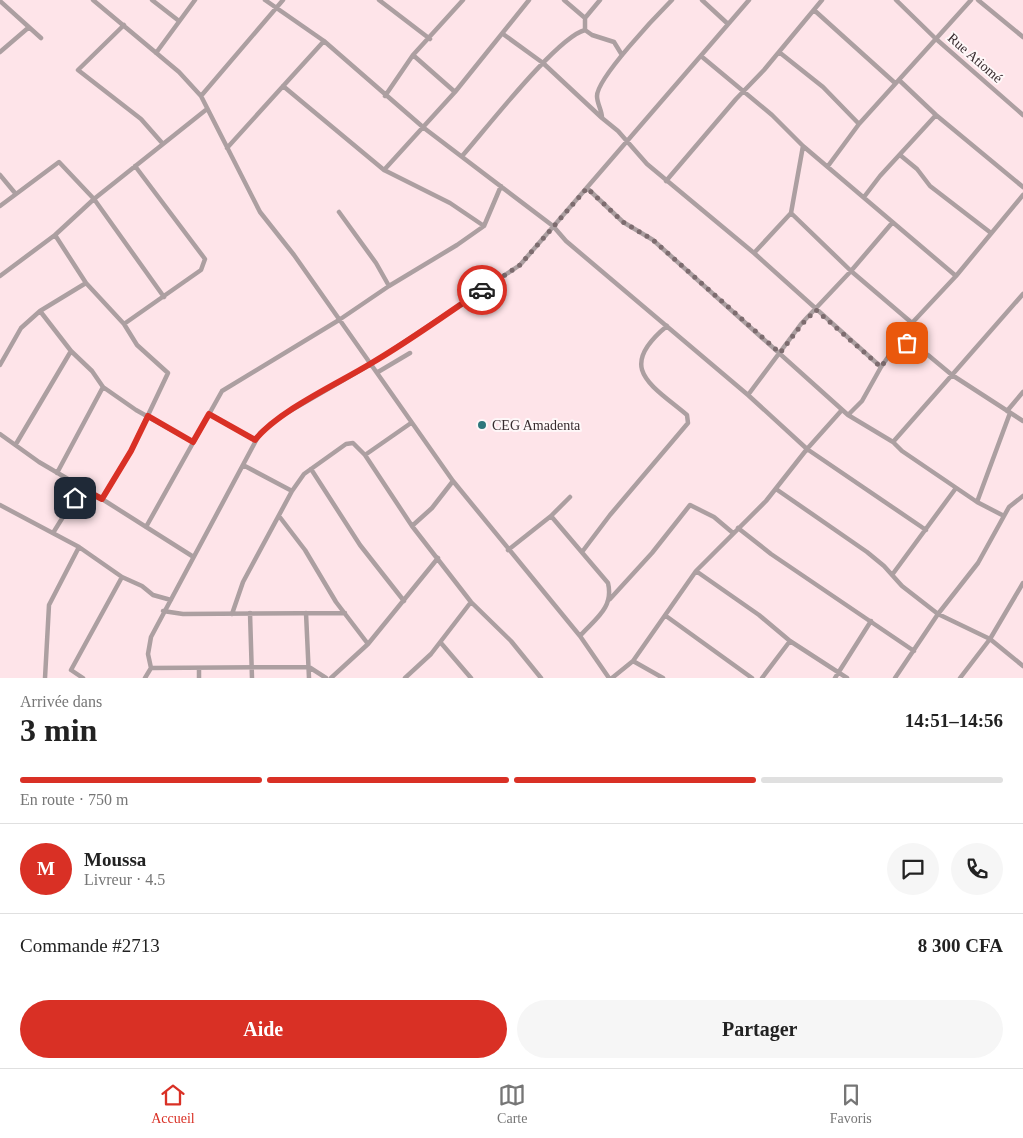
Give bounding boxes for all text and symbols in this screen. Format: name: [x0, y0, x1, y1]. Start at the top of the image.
street label: Rue Atiomé: [945, 30, 1005, 86]
courier: [457, 265, 507, 315]
icon: car: [468, 276, 496, 304]
pin: [886, 322, 928, 364]
icon: bag: [893, 329, 921, 357]
place label: CEG Amadenta: [492, 418, 581, 433]
marker: CEG Amadenta: [476, 419, 488, 431]
pin: [54, 477, 96, 519]
icon: home: [61, 484, 89, 512]
text: Arrivée dans: [20, 693, 102, 710]
text: 14:51–14:56: [905, 710, 1003, 731]
text: 3 min: [20, 712, 97, 748]
text: En route · 750 m: [20, 791, 128, 808]
button: chat: [887, 843, 939, 895]
button: phone: [951, 843, 1003, 895]
text: Moussa: [84, 849, 146, 870]
text: M: [37, 858, 55, 879]
text: Livreur · 4.5: [84, 871, 165, 888]
text: Commande #2713: [20, 935, 160, 956]
text: 8 300 CFA: [918, 935, 1003, 956]
button: Aide: [20, 1000, 507, 1058]
button: Partager: [517, 1000, 1003, 1058]
tab: Accueil: [151, 1081, 195, 1127]
tab: Carte: [497, 1081, 527, 1127]
tab: Favoris: [830, 1081, 872, 1127]

